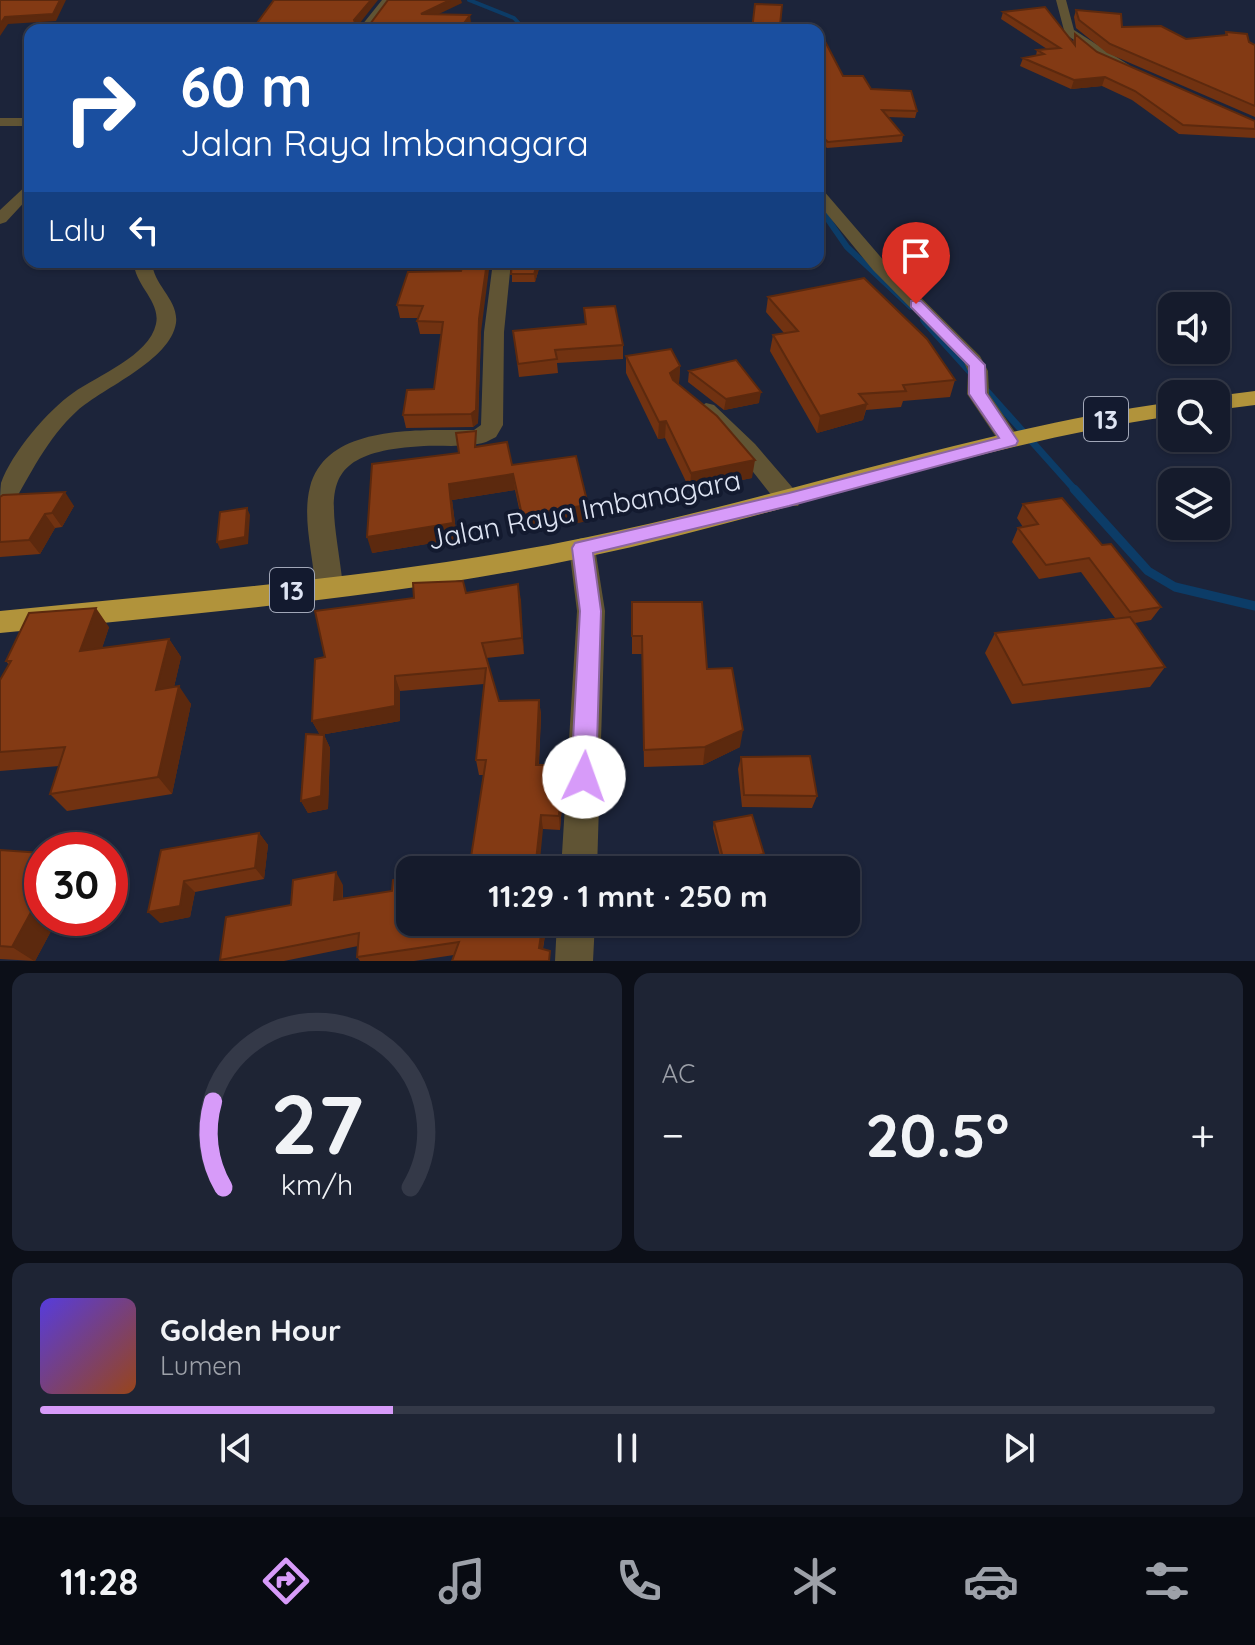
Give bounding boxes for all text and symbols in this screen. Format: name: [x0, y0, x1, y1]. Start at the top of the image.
text: 60 m: [180, 51, 313, 121]
icon: right: [48, 56, 152, 160]
text: Jalan Raya Imbanagara: [180, 120, 589, 165]
icon: left: [122, 208, 166, 252]
text: Lalu: [48, 211, 106, 249]
pin: [882, 222, 950, 304]
icon: arrive: [894, 234, 938, 278]
map controls: [1158, 292, 1230, 540]
button: sound: [1158, 292, 1230, 364]
button: search: [1158, 380, 1230, 452]
road number: 13: [1084, 397, 1128, 441]
street label: Jalan Raya Imbanagara: [425, 461, 743, 557]
button: layers: [1158, 468, 1230, 540]
road number: 13: [270, 568, 314, 612]
position arrow: [542, 735, 626, 819]
speed limit sign: 30: [24, 832, 128, 936]
text: 11:29 · 1 mnt · 250 m: [488, 877, 768, 915]
text: AC: [662, 1057, 695, 1090]
text: 27: [270, 1071, 363, 1175]
text: 20.5°: [865, 1097, 1009, 1172]
text: −: [662, 1107, 684, 1162]
text: +: [1190, 1107, 1215, 1162]
text: km/h: [280, 1166, 353, 1202]
text: Golden Hour: [160, 1311, 341, 1349]
text: Lumen: [160, 1349, 242, 1382]
icon: previous: [214, 1426, 258, 1470]
icon: pause: [605, 1426, 649, 1470]
icon: next: [997, 1426, 1041, 1470]
icon: directions: [258, 1553, 314, 1609]
icon: music: [434, 1553, 490, 1609]
icon: phone: [611, 1553, 667, 1609]
icon: climate: [787, 1553, 843, 1609]
icon: car: [963, 1553, 1019, 1609]
icon: filters: [1139, 1553, 1195, 1609]
text: 11:28: [60, 1559, 138, 1604]

